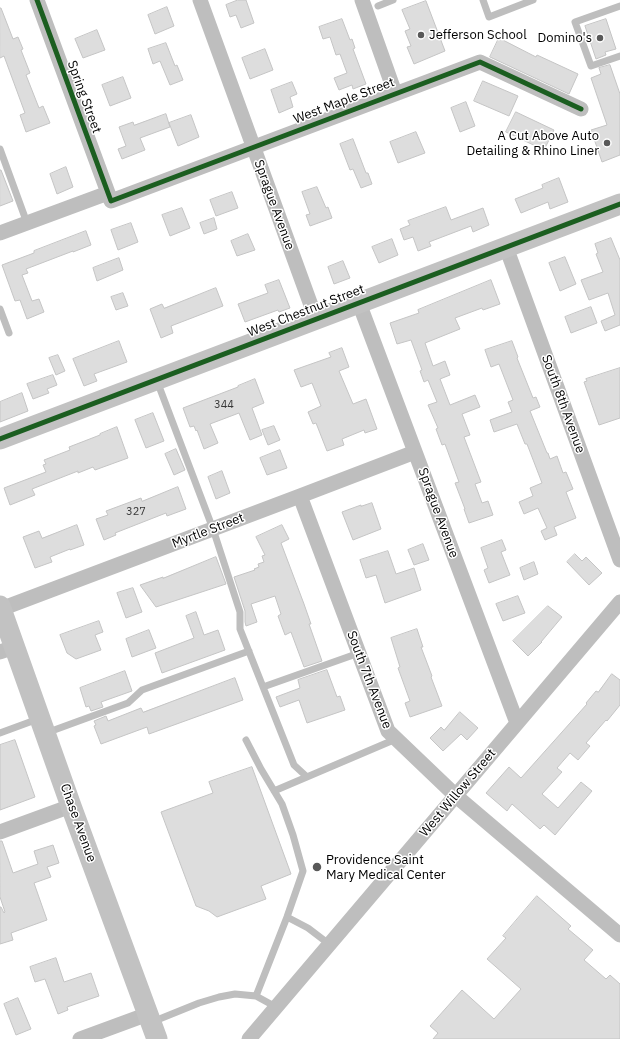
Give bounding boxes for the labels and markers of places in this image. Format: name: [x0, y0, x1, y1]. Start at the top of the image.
place label: Jefferson School: [429, 27, 527, 43]
marker: Jefferson School: [416, 30, 426, 40]
place label: Domino's: [538, 30, 592, 46]
marker: Domino's: [595, 33, 605, 43]
place label: A Cut Above Auto Detailing & Rhino Liner: [466, 128, 599, 159]
marker: A Cut Above Auto Detailing & Rhino Liner: [602, 138, 612, 148]
place label: Providence Saint Mary Medical Center: [326, 852, 446, 883]
marker: Providence Saint Mary Medical Center: [311, 861, 323, 873]

